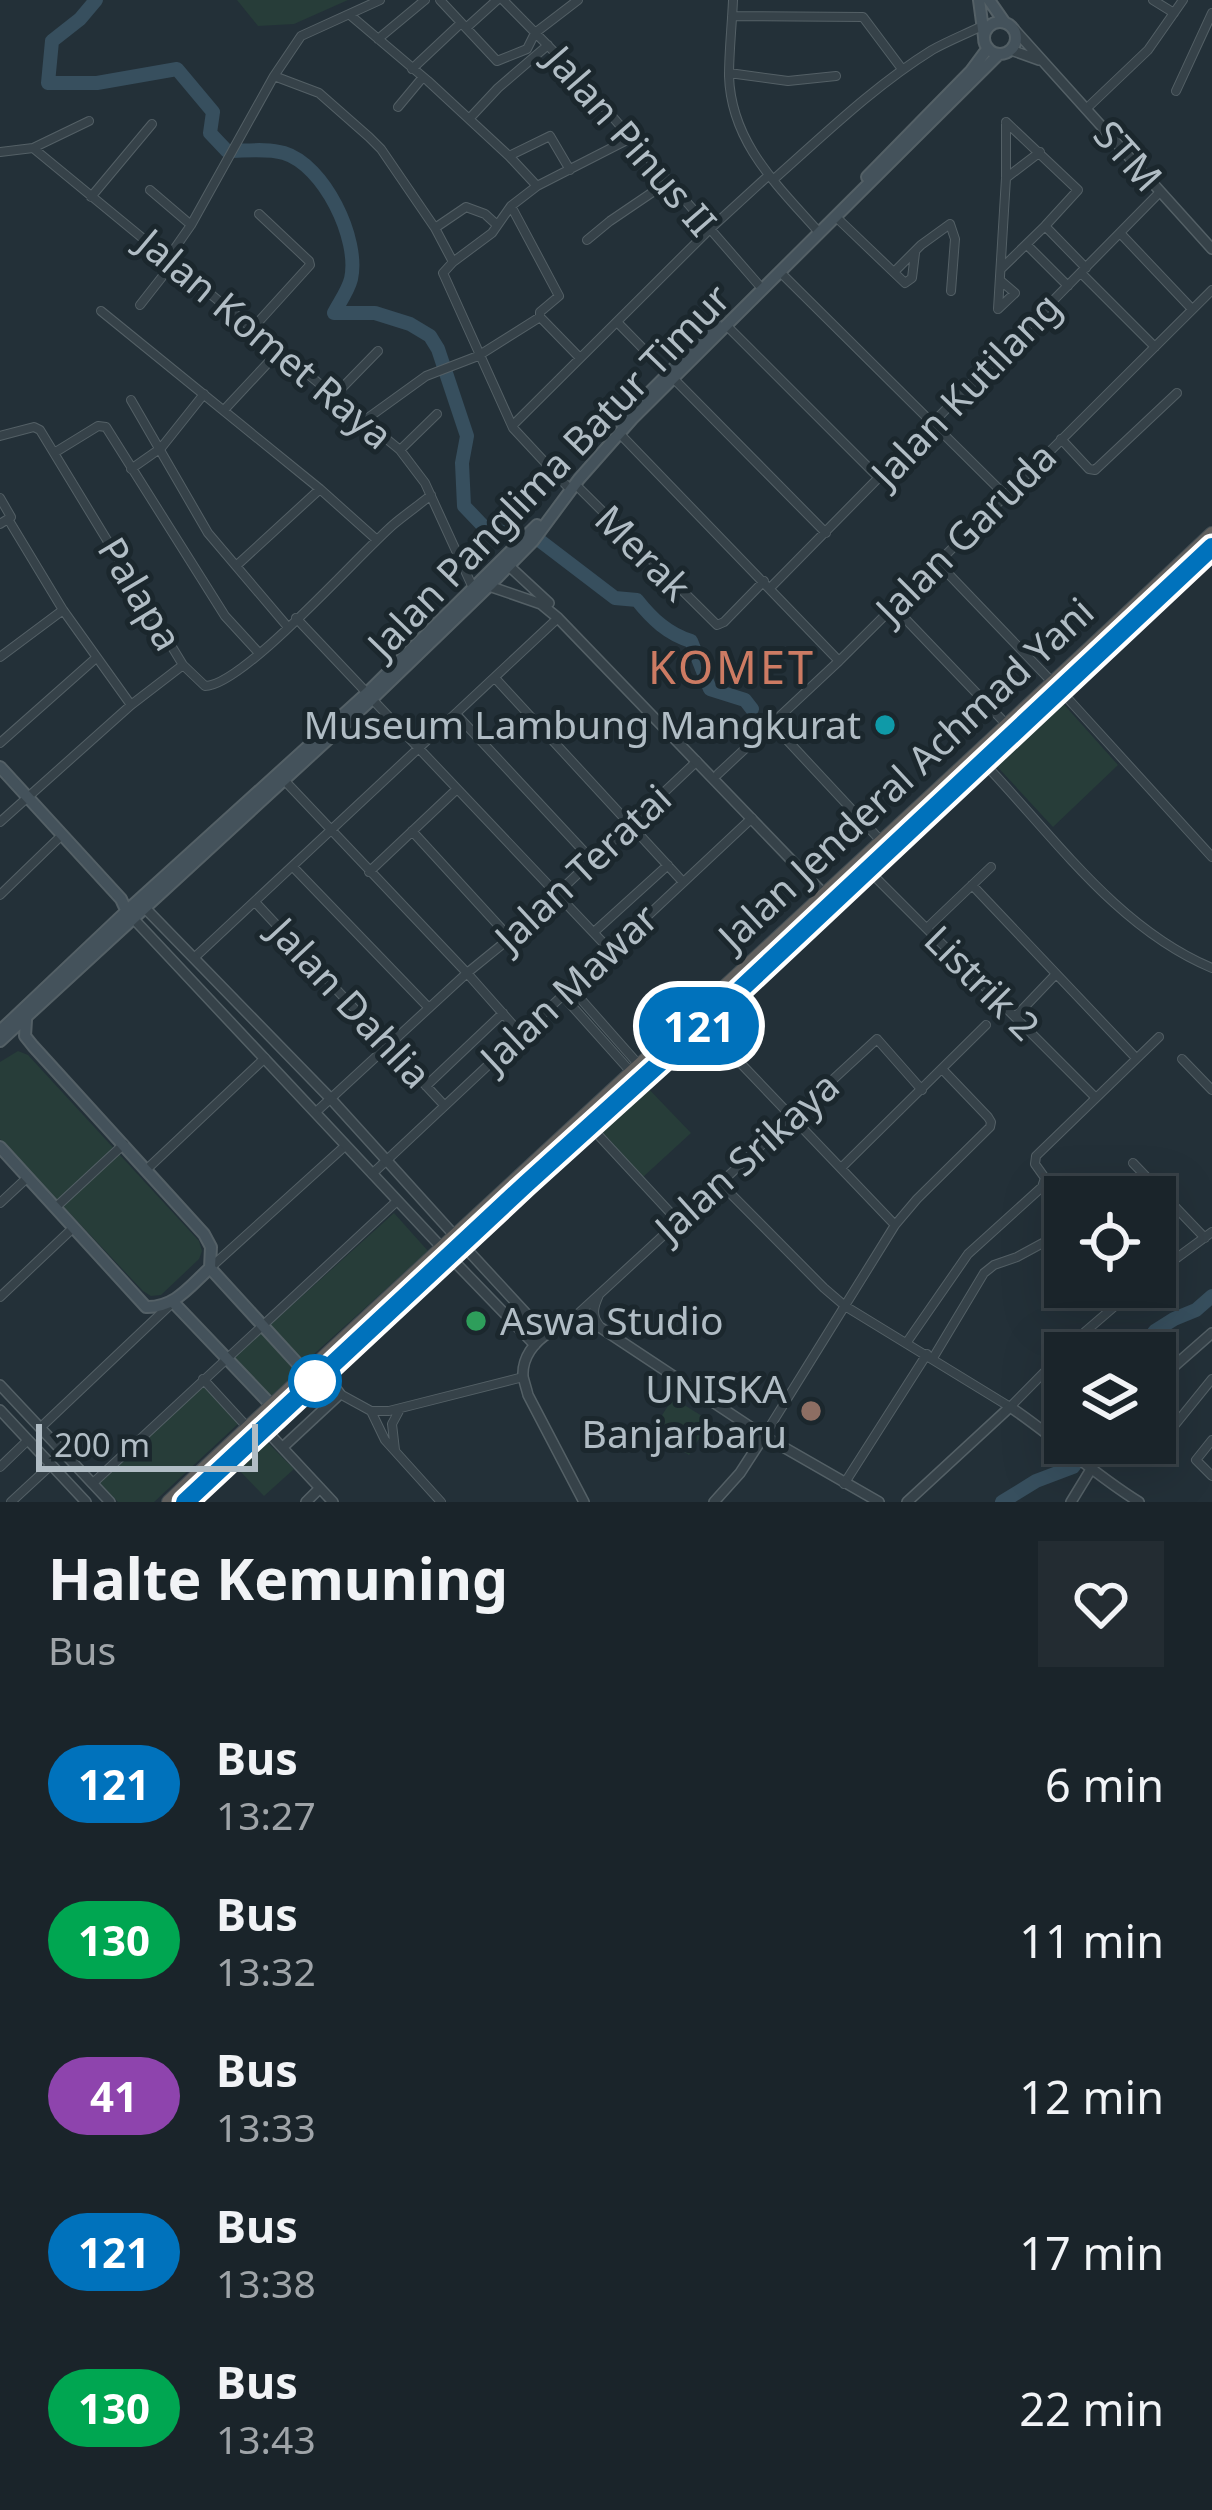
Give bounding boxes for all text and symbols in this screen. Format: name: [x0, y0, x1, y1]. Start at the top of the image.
street label: Jalan Pinus II: [532, 31, 729, 246]
street label: STM: [1083, 108, 1175, 202]
street label: Jalan Komet Raya: [124, 213, 404, 460]
street label: Jalan Panglima Batur Timur: [352, 271, 741, 671]
street label: Jalan Kutilang: [856, 280, 1071, 501]
street label: Jalan Garuda: [860, 430, 1067, 637]
street label: Merak: [585, 492, 704, 612]
street label: Palapa: [87, 527, 196, 660]
street label: Jalan Jenderal Achmad Yani: [703, 585, 1104, 964]
district label: KOMET: [648, 636, 816, 697]
place label: Museum Lambung Mangkurat: [303, 697, 861, 750]
marker: Museum Lambung Mangkurat: [872, 712, 898, 738]
street label: Jalan Teratai: [479, 772, 682, 965]
street label: Jalan Mawar: [465, 891, 668, 1086]
street label: Jalan Dahlia: [256, 902, 444, 1099]
street label: Listrik 2: [914, 913, 1052, 1051]
line badge: 121: [630, 987, 768, 1065]
text: 121: [663, 997, 735, 1054]
street label: Jalan Srikaya: [640, 1059, 849, 1255]
map controls: [1044, 1176, 1176, 1464]
button: locate: [1044, 1176, 1176, 1308]
place label: Aswa Studio: [500, 1293, 724, 1346]
marker: Aswa Studio: [463, 1308, 489, 1334]
button: layers: [1044, 1332, 1176, 1464]
unlabelled marker: [290, 1356, 340, 1406]
place label: UNISKA Banjarbaru: [582, 1361, 787, 1459]
marker: UNISKA Banjarbaru: [798, 1398, 824, 1424]
scale bar: [36, 1418, 258, 1471]
text: 200 m: [54, 1422, 150, 1467]
text: Halte Kemuning: [48, 1539, 508, 1617]
button: heart: [1038, 1541, 1164, 1667]
text: Bus: [48, 1623, 116, 1676]
text: Bus: [216, 1727, 298, 1788]
text: 6 min: [1045, 1754, 1164, 1815]
text: 121: [78, 1755, 150, 1812]
text: 13:27: [216, 1788, 316, 1841]
text: Bus: [216, 1883, 298, 1944]
text: 11 min: [1019, 1910, 1164, 1971]
text: 130: [78, 1911, 150, 1968]
text: 13:32: [216, 1944, 316, 1997]
text: Bus: [216, 2039, 298, 2100]
text: 12 min: [1019, 2066, 1164, 2127]
text: 41: [90, 2067, 138, 2124]
text: 13:33: [216, 2100, 316, 2153]
text: Bus: [216, 2195, 298, 2256]
text: 17 min: [1019, 2222, 1164, 2283]
text: 121: [78, 2223, 150, 2280]
text: 13:38: [216, 2256, 316, 2309]
text: Bus: [216, 2351, 298, 2412]
text: 22 min: [1019, 2378, 1164, 2439]
text: 130: [78, 2379, 150, 2436]
text: 13:43: [216, 2412, 316, 2465]

